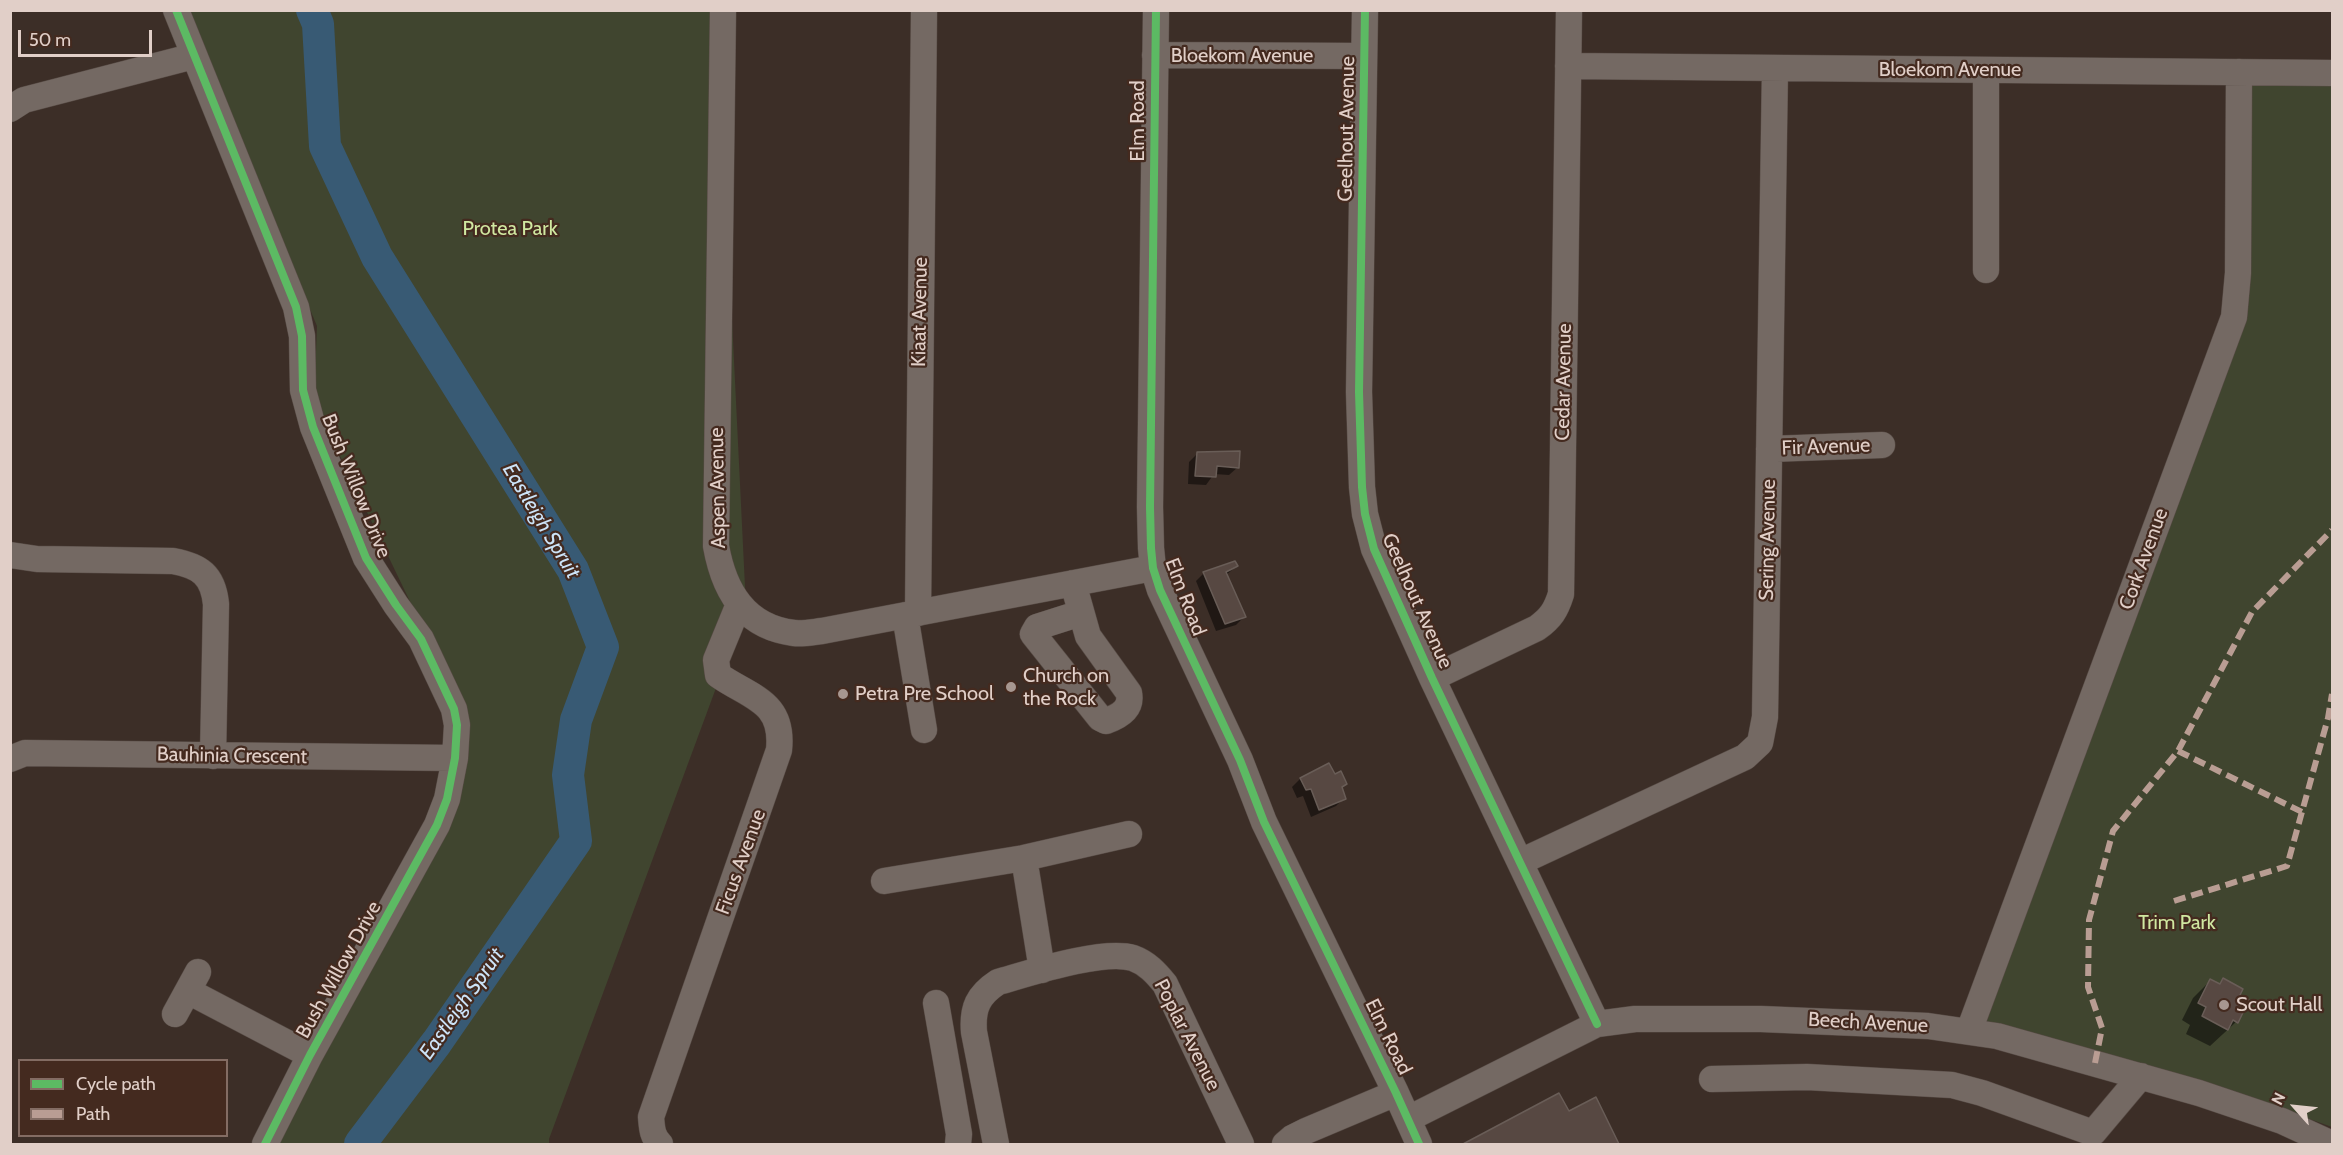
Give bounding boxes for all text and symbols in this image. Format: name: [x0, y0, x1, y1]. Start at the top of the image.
scale bar: [21, 18, 154, 56]
text: 50 m: [29, 29, 71, 51]
street label: Bloekom Avenue: [1171, 44, 1313, 68]
street label: Geelhout Avenue: [1334, 56, 1360, 202]
street label: Bloekom Avenue: [1879, 58, 2021, 82]
street label: Elm Road: [1126, 80, 1150, 162]
park label: Protea Park: [462, 217, 558, 241]
street label: Kiaat Avenue: [907, 257, 933, 367]
street label: Cedar Avenue: [1551, 323, 1577, 441]
street label: Bush Willow Drive: [316, 411, 396, 561]
street label: Aspen Avenue: [705, 427, 731, 549]
street label: Fir Avenue: [1781, 433, 1871, 461]
water label: Eastleigh Spruit: [497, 459, 585, 583]
street label: Sering Avenue: [1755, 479, 1781, 601]
street label: Cork Avenue: [2115, 505, 2173, 613]
street label: Geelhout Avenue: [1376, 530, 1458, 672]
street label: Elm Road: [1159, 555, 1211, 639]
place label: Church on the Rock: [1023, 664, 1109, 711]
marker: Church on the Rock: [1004, 680, 1018, 694]
place label: Petra Pre School: [855, 682, 994, 706]
marker: Petra Pre School: [836, 687, 850, 701]
street label: Bauhinia Crescent: [157, 743, 307, 769]
street label: Ficus Avenue: [711, 806, 771, 918]
street label: Bush Willow Drive: [291, 897, 387, 1043]
park label: Trim Park: [2138, 911, 2216, 935]
water label: Eastleigh Spruit: [414, 944, 510, 1064]
street label: Poplar Avenue: [1149, 975, 1225, 1095]
place label: Scout Hall: [2236, 993, 2322, 1017]
street label: Elm Road: [1359, 995, 1417, 1079]
marker: Scout Hall: [2217, 998, 2231, 1012]
street label: Beech Avenue: [1807, 1008, 1929, 1038]
legend: [18, 1059, 228, 1137]
text: Cycle path: [76, 1073, 156, 1095]
north arrow: [2265, 1077, 2325, 1137]
text: N: [2267, 1089, 2290, 1108]
text: Path: [76, 1103, 110, 1125]

